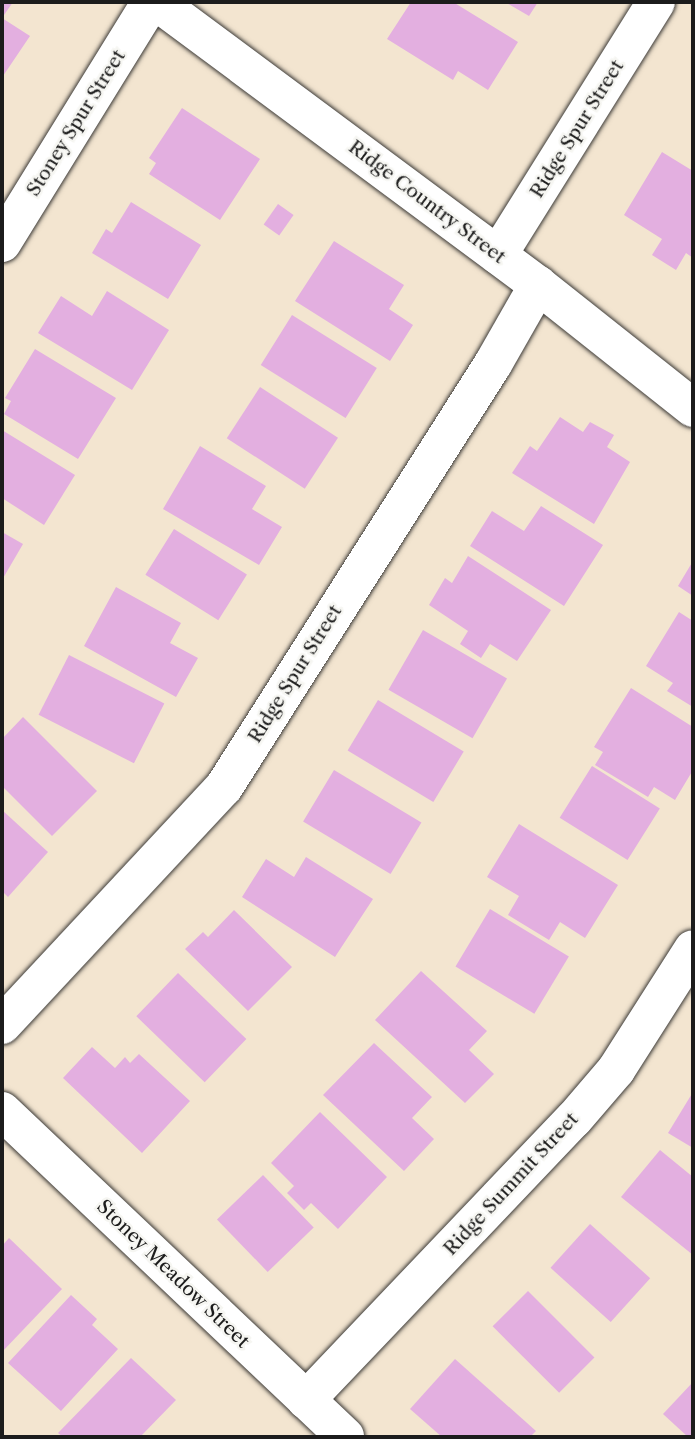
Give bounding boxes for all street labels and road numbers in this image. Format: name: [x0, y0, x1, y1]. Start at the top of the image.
street label: Stoney Spur Street: [22, 45, 130, 201]
street label: Ridge Spur Street: [525, 56, 629, 202]
street label: Ridge Country Street: [344, 135, 510, 269]
street label: Ridge Spur Street: [243, 601, 347, 747]
street label: Ridge Summit Street: [439, 1108, 583, 1260]
street label: Stoney Meadow Street: [92, 1195, 254, 1353]

